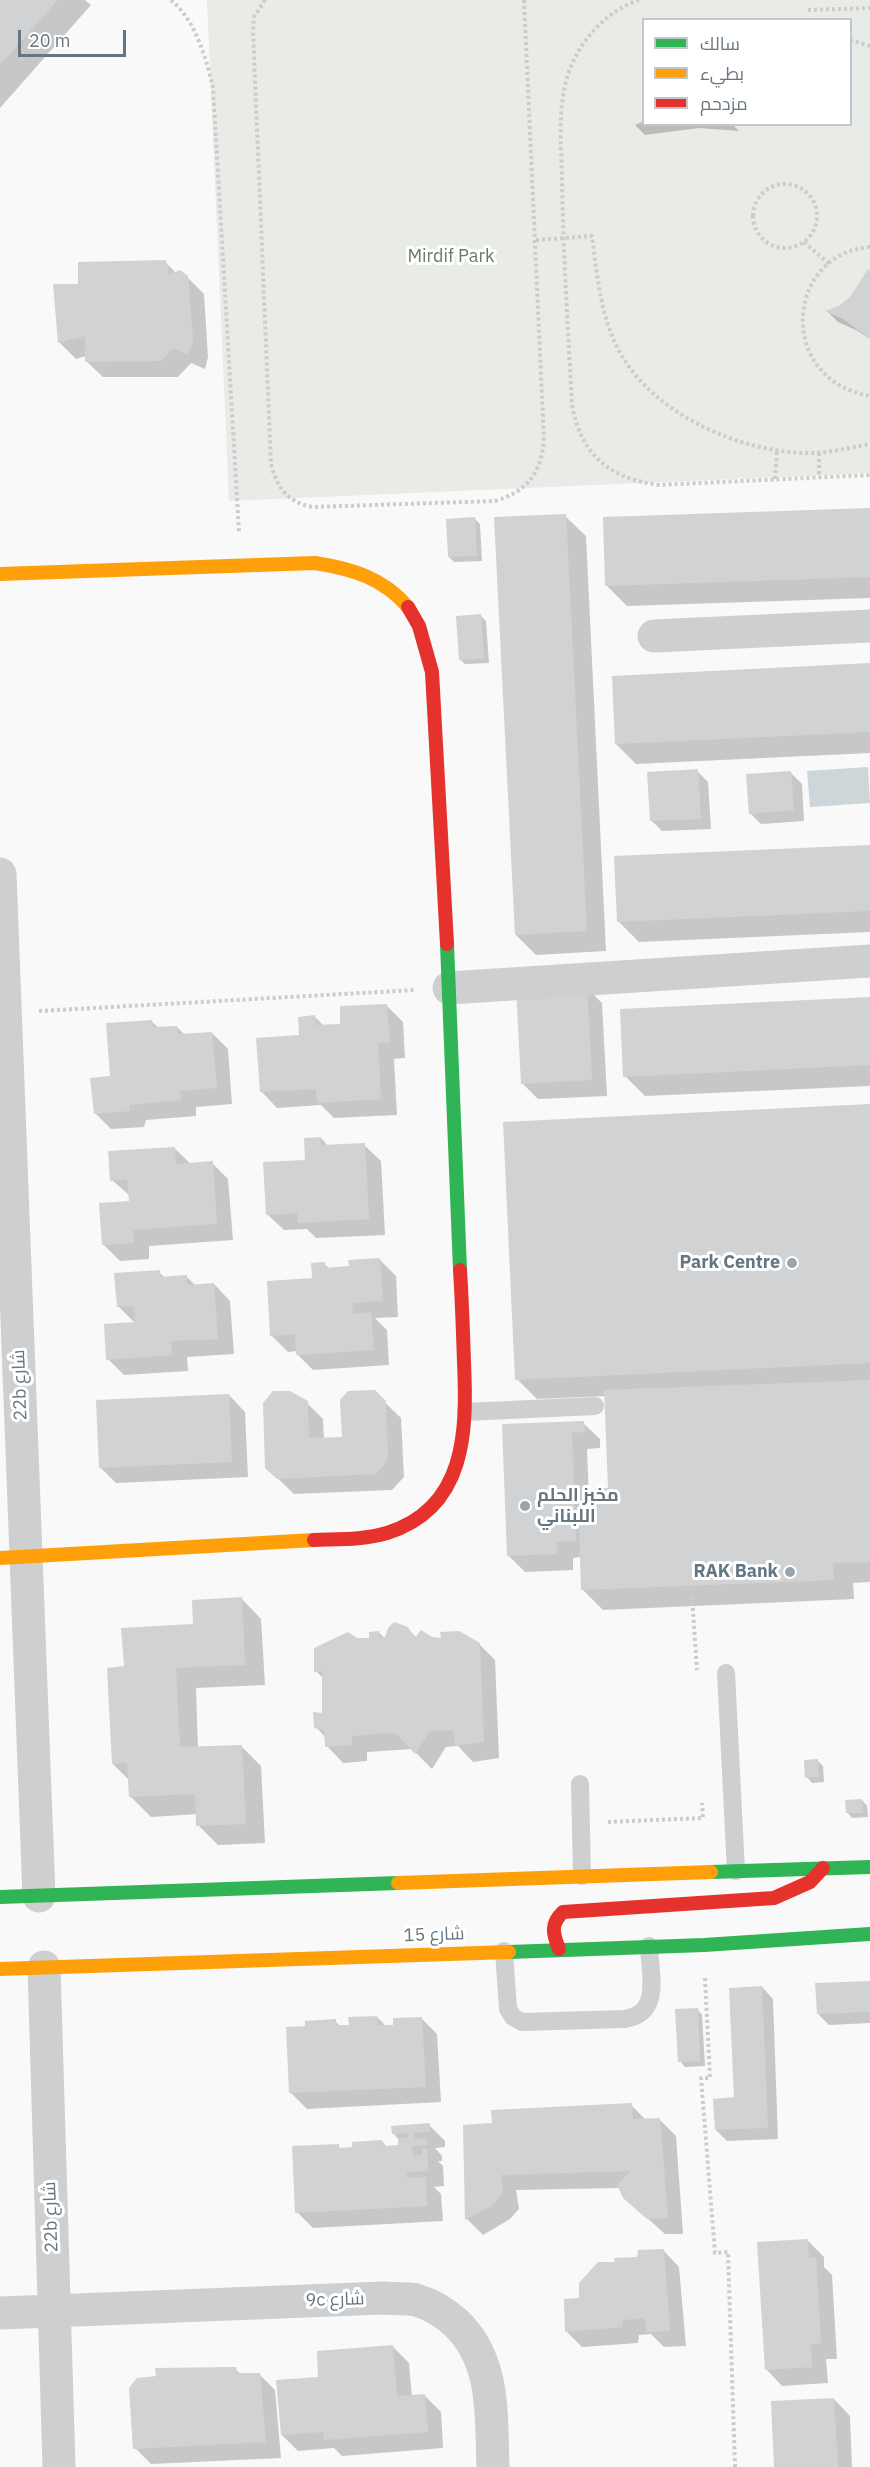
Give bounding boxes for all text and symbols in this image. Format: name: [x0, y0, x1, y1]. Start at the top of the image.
scale bar: [21, 18, 129, 56]
legend: [642, 18, 852, 126]
text: 20 m: [29, 29, 71, 52]
text: سالك: [700, 32, 740, 55]
text: بطيء: [700, 62, 744, 85]
text: مزدحم: [700, 92, 748, 115]
park label: Mirdif Park: [407, 246, 495, 268]
place label: Park Centre: [680, 1252, 780, 1274]
marker: Park Centre: [785, 1256, 799, 1270]
street label: 22b شارع: [8, 1349, 32, 1421]
place label: مخبز الحلم اللبناني: [537, 1485, 619, 1528]
marker: مخبز الحلم اللبناني: [518, 1499, 532, 1513]
place label: RAK Bank: [693, 1561, 778, 1583]
marker: RAK Bank: [783, 1565, 797, 1579]
street label: شارع 15: [403, 1923, 465, 1947]
street label: 22b شارع: [39, 2181, 63, 2253]
street label: 9c شارع: [305, 2288, 365, 2312]

